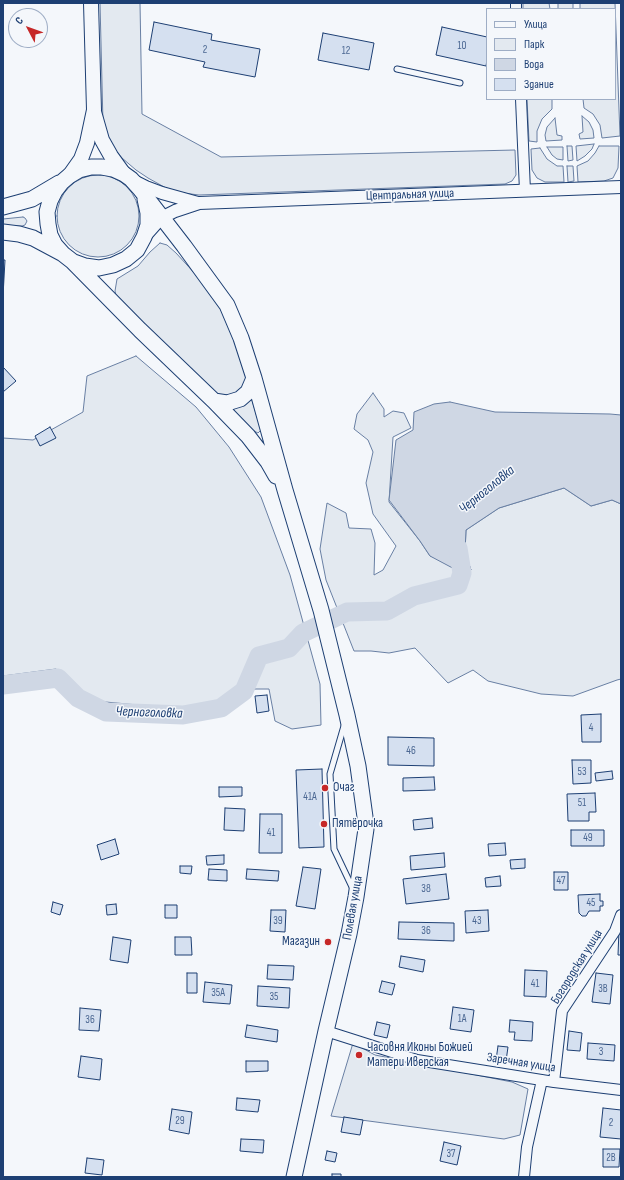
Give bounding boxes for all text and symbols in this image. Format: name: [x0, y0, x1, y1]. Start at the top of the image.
north arrow: [8, 8, 48, 48]
legend: [486, 8, 616, 100]
text: С: [13, 14, 26, 27]
text: Улица: [524, 17, 547, 32]
text: Парк: [524, 37, 544, 52]
house number: 10: [458, 39, 466, 53]
house number: 2: [203, 43, 207, 57]
house number: 12: [342, 44, 350, 58]
text: Вода: [524, 57, 544, 72]
text: Здание: [524, 77, 554, 92]
street label: Центральная улица: [366, 186, 454, 204]
water label: Черноголовка: [456, 462, 518, 518]
water label: Черноголовка: [115, 703, 183, 723]
house number: 4: [589, 721, 593, 735]
house number: 46: [406, 744, 416, 758]
house number: 53: [577, 765, 587, 779]
place label: Очаг: [333, 780, 354, 796]
marker: Очаг: [320, 783, 330, 793]
house number: 41А: [303, 790, 317, 804]
house number: 51: [578, 796, 586, 810]
place label: Пятёрочка: [332, 816, 383, 832]
marker: Пятёрочка: [319, 819, 329, 829]
house number: 41: [267, 826, 275, 840]
house number: 49: [583, 831, 593, 845]
house number: 47: [557, 874, 565, 888]
street label: Полевая улица: [340, 875, 366, 941]
house number: 38: [421, 882, 431, 896]
house number: 45: [586, 896, 596, 910]
house number: 39: [273, 914, 283, 928]
house number: 43: [472, 914, 482, 928]
house number: 36: [421, 924, 431, 938]
street label: Богородская улица: [548, 927, 606, 1007]
place label: Магазин: [282, 934, 320, 950]
marker: Магазин: [323, 937, 333, 947]
house number: 41: [531, 977, 539, 991]
house number: 3В: [598, 982, 608, 996]
house number: 35А: [211, 986, 225, 1000]
house number: 35: [269, 990, 279, 1004]
house number: 1А: [458, 1012, 466, 1026]
house number: 36: [85, 1013, 95, 1027]
place label: Часовня Иконы Божией Матери Иверская: [367, 1040, 473, 1071]
house number: 3: [599, 1045, 603, 1059]
marker: Часовня Иконы Божией Матери Иверская: [354, 1050, 364, 1060]
street label: Заречная улица: [485, 1050, 557, 1076]
house number: 29: [175, 1114, 185, 1128]
house number: 2: [609, 1116, 613, 1130]
house number: 37: [446, 1147, 456, 1161]
house number: 2В: [606, 1151, 616, 1165]

